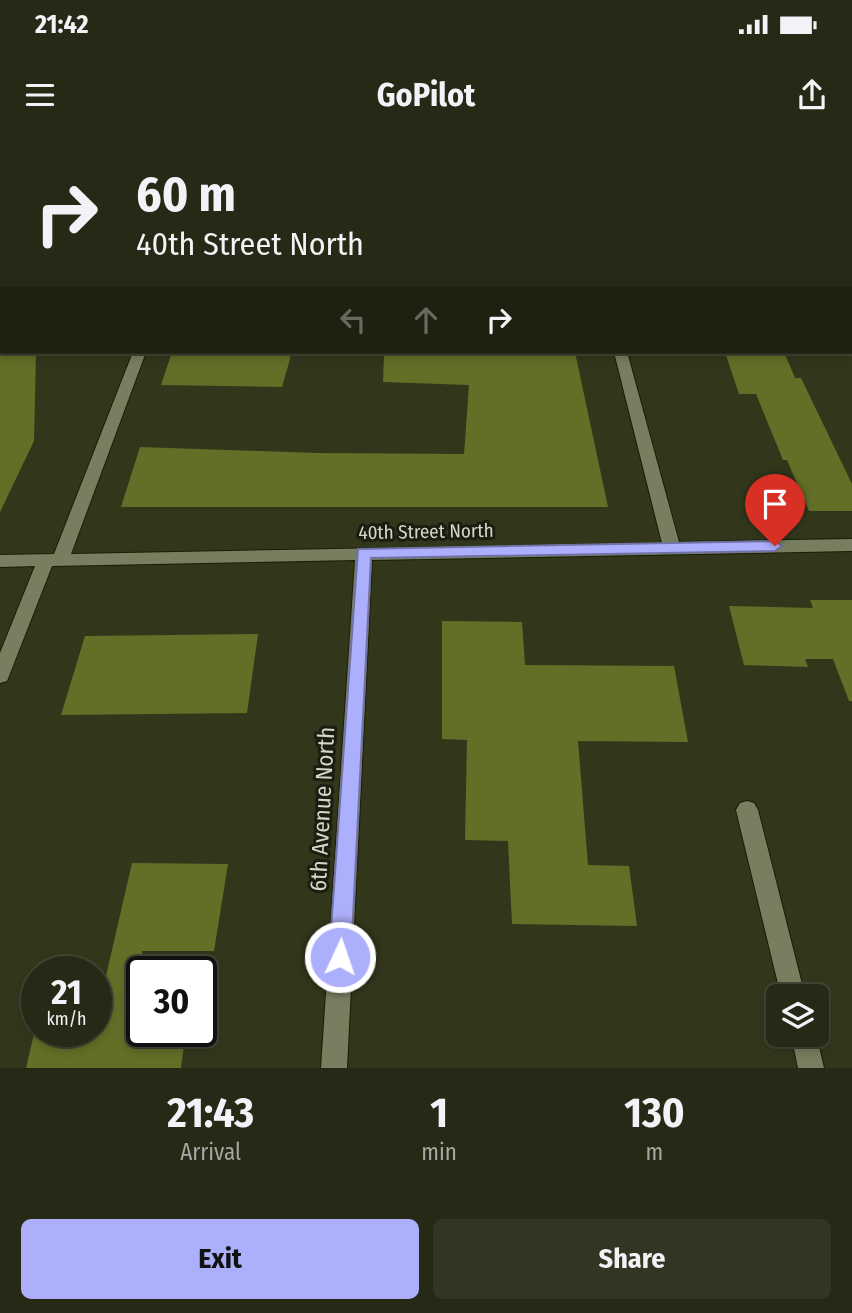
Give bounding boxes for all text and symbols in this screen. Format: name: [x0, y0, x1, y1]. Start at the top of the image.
text: 21:42: [35, 9, 89, 40]
icon: menu: [21, 76, 59, 114]
text: GoPilot: [377, 76, 475, 114]
icon: share: [793, 76, 831, 114]
text: 60 m: [136, 165, 236, 224]
icon: right: [21, 168, 112, 259]
text: 40th Street North: [136, 225, 364, 263]
icon: left: [334, 301, 372, 339]
icon: ahead: [407, 301, 445, 339]
icon: right: [480, 301, 518, 339]
pin: [745, 474, 805, 546]
icon: arrive: [756, 485, 794, 523]
street label: 40th Street North: [358, 519, 494, 544]
street label: 6th Avenue North: [304, 726, 340, 892]
position arrow: [303, 920, 377, 994]
speed limit sign: 30: [126, 956, 217, 1047]
text: 21: [51, 971, 82, 1013]
map controls: [766, 984, 829, 1047]
button: layers: [766, 984, 829, 1047]
text: km/h: [46, 1008, 87, 1030]
text: 21:43: [167, 1088, 254, 1138]
text: 1: [430, 1088, 448, 1138]
text: 130: [624, 1088, 685, 1138]
text: Arrival: [180, 1138, 241, 1166]
text: min: [421, 1138, 457, 1166]
text: m: [646, 1138, 663, 1166]
button: Exit: [21, 1219, 419, 1299]
button: Share: [433, 1219, 831, 1299]

